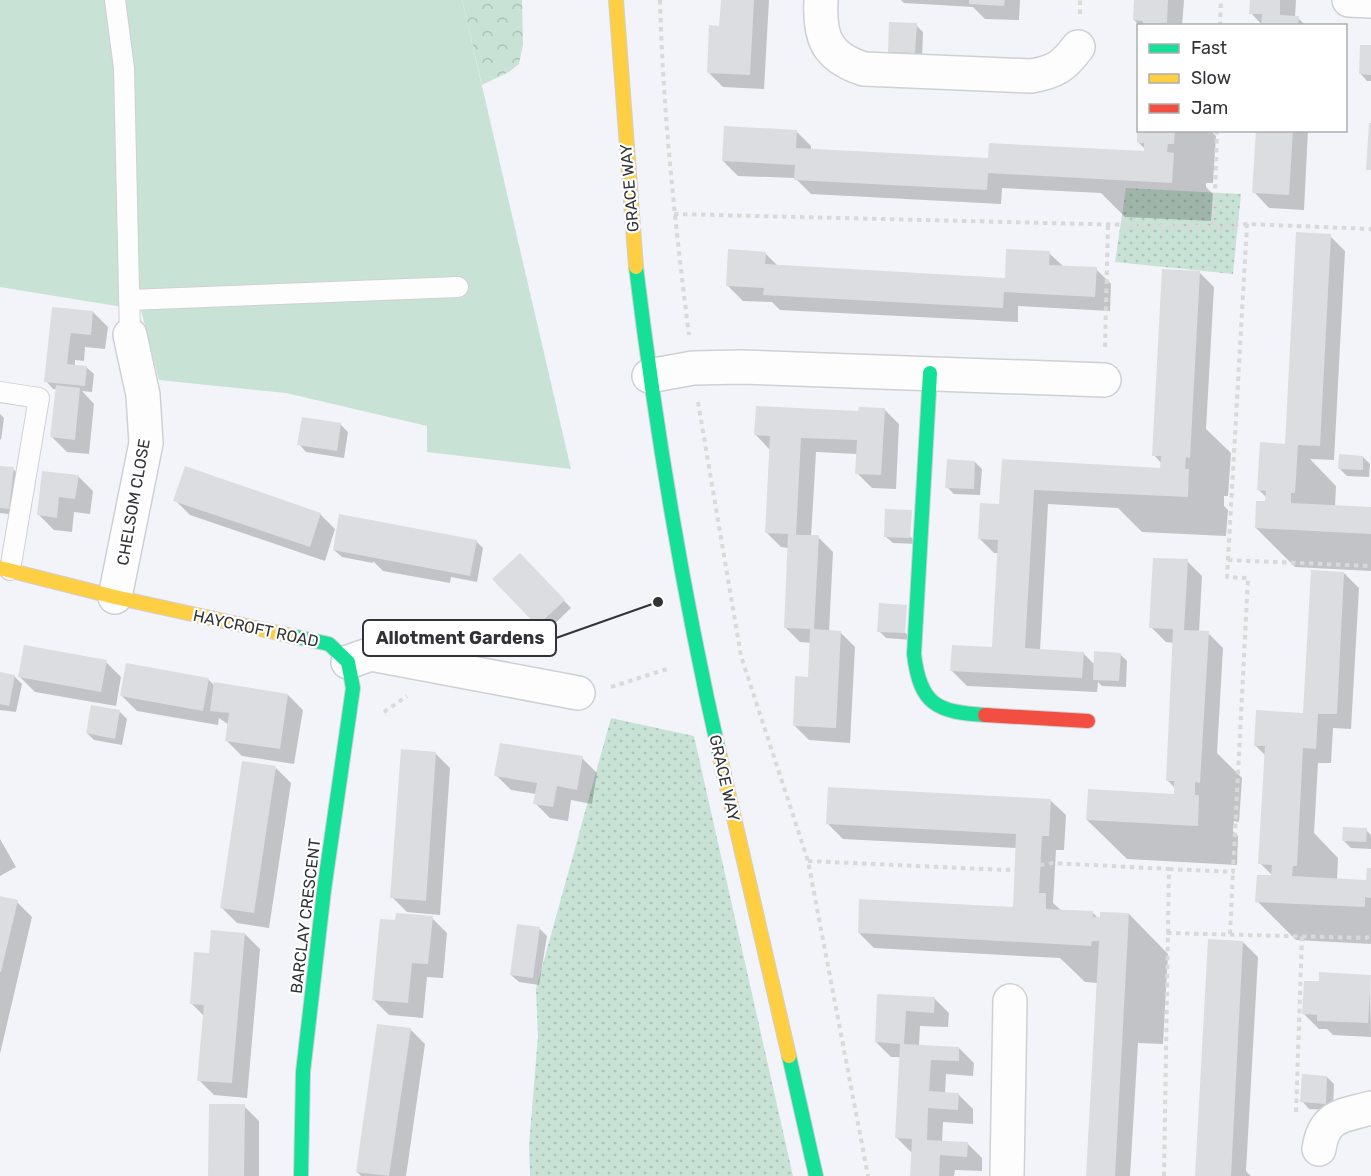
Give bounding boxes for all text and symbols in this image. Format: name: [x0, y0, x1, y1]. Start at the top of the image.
legend: [1137, 24, 1347, 132]
text: Fast: [1191, 37, 1227, 59]
text: Slow: [1191, 67, 1231, 89]
text: Jam: [1191, 97, 1228, 119]
street label: GRACE WAY: [616, 143, 643, 233]
street label: CHELSOM CLOSE: [113, 437, 154, 567]
street label: HAYCROFT ROAD: [191, 606, 320, 651]
callout: Allotment Gardens: [363, 620, 556, 656]
text: Allotment Gardens: [376, 627, 544, 649]
street label: GRACE WAY: [705, 733, 744, 823]
street label: BARCLAY CRESCENT: [287, 837, 324, 995]

